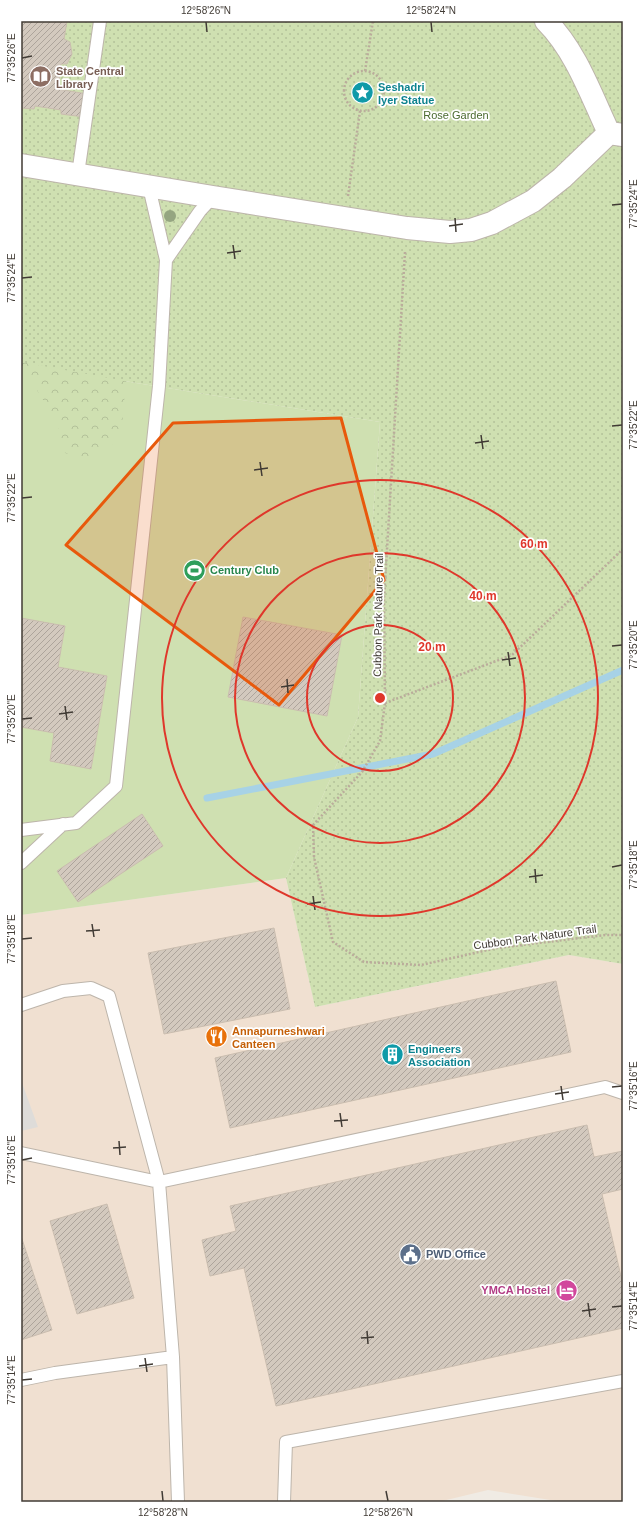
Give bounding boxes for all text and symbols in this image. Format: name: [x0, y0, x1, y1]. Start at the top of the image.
text: 12°58'26"N: [181, 5, 231, 16]
text: 12°58'24"N: [406, 5, 456, 16]
text: 77°35'26"E: [6, 33, 17, 83]
library icon: State Central Library: [27, 64, 53, 90]
place label: State Central Library: [56, 65, 124, 90]
place icon: Seshadri Iyer Statue: [349, 80, 375, 106]
place label: Seshadri Iyer Statue: [378, 81, 434, 106]
park label: Rose Garden: [423, 109, 489, 121]
text: 77°35'24"E: [628, 179, 639, 229]
text: 77°35'24"E: [6, 253, 17, 303]
text: 77°35'22"E: [628, 400, 639, 450]
text: 77°35'22"E: [6, 473, 17, 523]
text: 60 m: [520, 537, 548, 551]
street label: Cubbon Park Nature Trail: [371, 553, 385, 677]
sports icon: Century Club: [182, 557, 208, 583]
place label: Century Club: [210, 564, 279, 576]
text: 40 m: [469, 589, 497, 603]
text: 77°35'20"E: [628, 620, 639, 670]
text: 20 m: [418, 640, 446, 654]
centre of rings: [373, 691, 387, 705]
text: 77°35'20"E: [6, 694, 17, 744]
text: 77°35'18"E: [628, 840, 639, 890]
text: 77°35'18"E: [6, 914, 17, 964]
street label: Cubbon Park Nature Trail: [473, 922, 597, 952]
restaurant icon: Annapurneshwari Canteen: [204, 1024, 230, 1050]
place label: Annapurneshwari Canteen: [232, 1025, 325, 1050]
building icon: Engineers Association: [380, 1042, 406, 1068]
place label: Engineers Association: [408, 1043, 471, 1068]
text: 77°35'16"E: [628, 1061, 639, 1111]
text: 77°35'16"E: [6, 1135, 17, 1185]
public building icon: PWD Office: [397, 1241, 423, 1267]
place label: PWD Office: [426, 1248, 486, 1260]
hotel icon: YMCA Hostel: [553, 1277, 579, 1303]
text: 77°35'14"E: [628, 1281, 639, 1331]
place label: YMCA Hostel: [481, 1284, 550, 1296]
text: 77°35'14"E: [6, 1355, 17, 1405]
text: 12°58'28"N: [138, 1507, 188, 1518]
text: 12°58'26"N: [363, 1507, 413, 1518]

